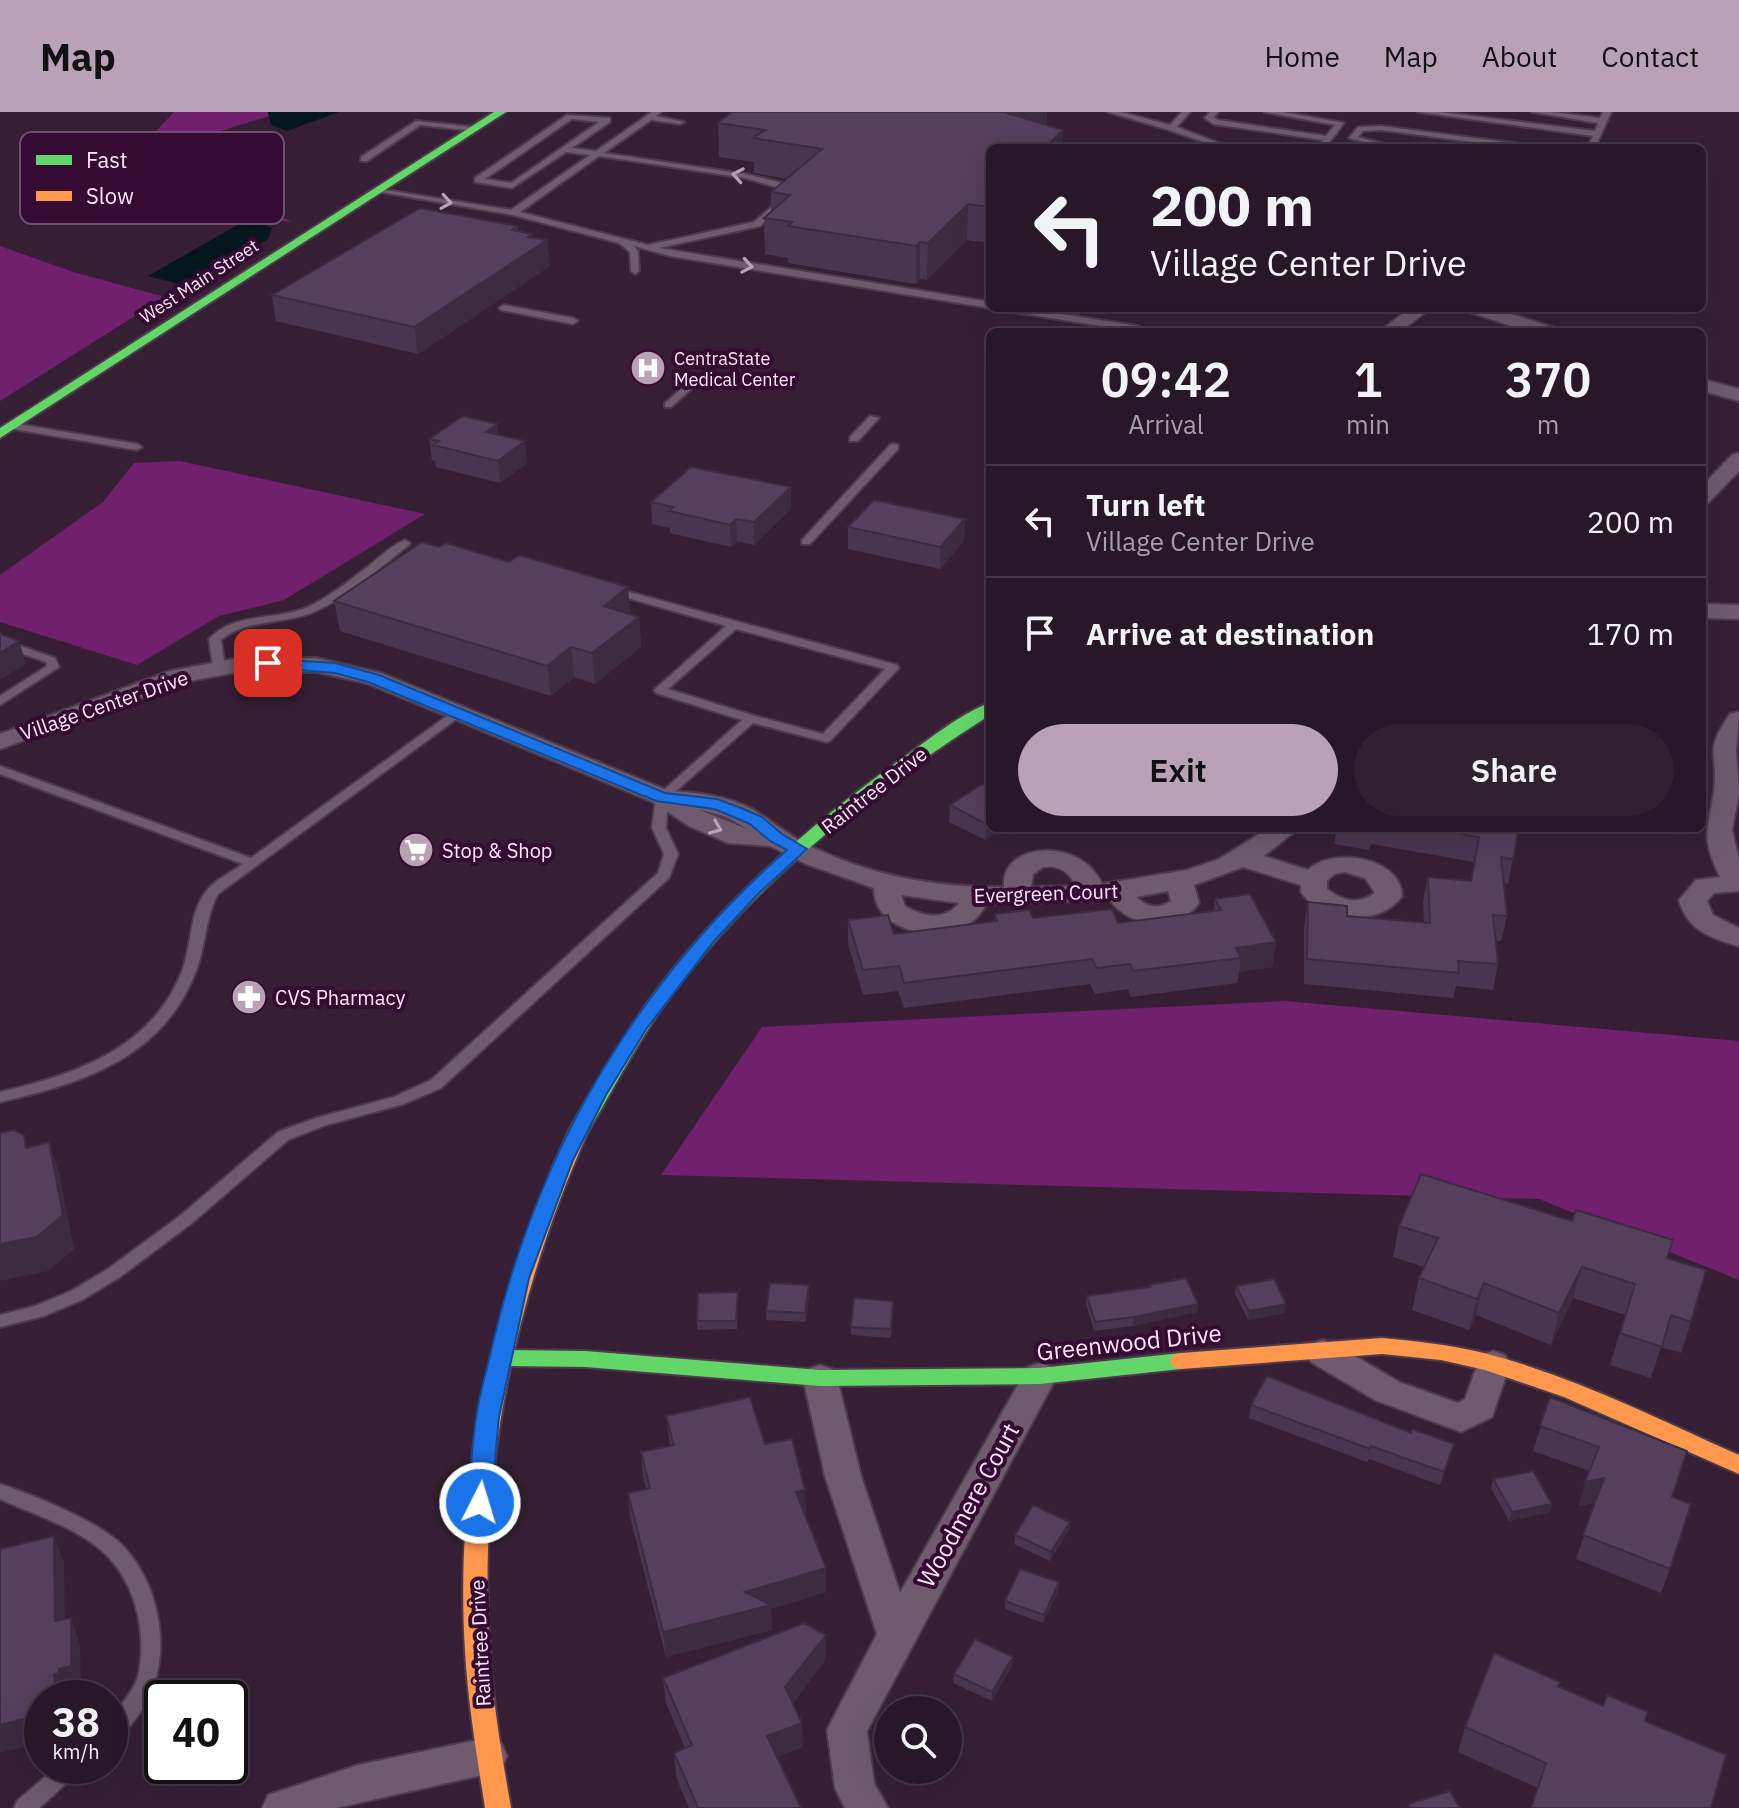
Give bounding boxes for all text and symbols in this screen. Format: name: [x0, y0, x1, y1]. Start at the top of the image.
text: Map: [40, 32, 116, 81]
text: Home: [1264, 38, 1340, 75]
text: Map: [1384, 38, 1438, 75]
text: About: [1482, 38, 1557, 75]
text: Contact: [1601, 38, 1699, 75]
legend: [20, 132, 284, 224]
text: Fast: [86, 145, 127, 174]
one-way arrow: [732, 167, 745, 184]
text: 200 m: [1150, 169, 1314, 241]
icon: left: [1018, 176, 1122, 280]
text: Slow: [86, 181, 134, 210]
one-way arrow: [439, 193, 453, 210]
street label: West Main Street: [135, 234, 263, 328]
text: Village Center Drive: [1150, 239, 1467, 286]
one-way arrow: [740, 257, 754, 274]
place label: CentraState Medical Center: [674, 347, 796, 391]
text: 09:42: [1101, 348, 1231, 410]
text: 1: [1354, 348, 1382, 410]
text: 370: [1505, 348, 1591, 410]
hospital icon: CentraState Medical Center: [629, 349, 667, 387]
text: Arrival: [1128, 407, 1204, 441]
text: min: [1346, 407, 1390, 441]
text: m: [1537, 407, 1559, 441]
text: Turn left: [1086, 485, 1205, 524]
icon: left: [1018, 499, 1062, 543]
text: 200 m: [1587, 502, 1674, 541]
text: Village Center Drive: [1086, 524, 1315, 558]
icon: arrive: [1018, 611, 1062, 655]
text: Arrive at destination: [1086, 614, 1374, 653]
text: 170 m: [1587, 614, 1674, 653]
pin: [234, 629, 302, 697]
icon: arrive: [246, 641, 290, 685]
street label: Village Center Drive: [16, 664, 192, 746]
button: Exit: [1018, 724, 1338, 816]
button: Share: [1354, 724, 1674, 816]
street label: Raintree Drive: [816, 740, 932, 840]
one-way arrow: [708, 818, 722, 835]
supermarket icon: Stop & Shop: [397, 831, 435, 869]
place label: Stop & Shop: [442, 837, 552, 864]
street label: Evergreen Court: [973, 877, 1119, 909]
pharmacy icon: CVS Pharmacy: [230, 978, 268, 1016]
place label: CVS Pharmacy: [275, 984, 405, 1011]
street label: Greenwood Drive: [1035, 1316, 1223, 1368]
street label: Woodmere Court: [910, 1417, 1026, 1593]
position arrow: [438, 1461, 522, 1545]
street label: Raintree Drive: [463, 1579, 497, 1707]
speed limit sign: 40: [144, 1680, 248, 1784]
text: 38: [52, 1696, 100, 1748]
map controls: [874, 1696, 962, 1784]
button: search: [874, 1696, 962, 1784]
text: km/h: [52, 1738, 100, 1765]

